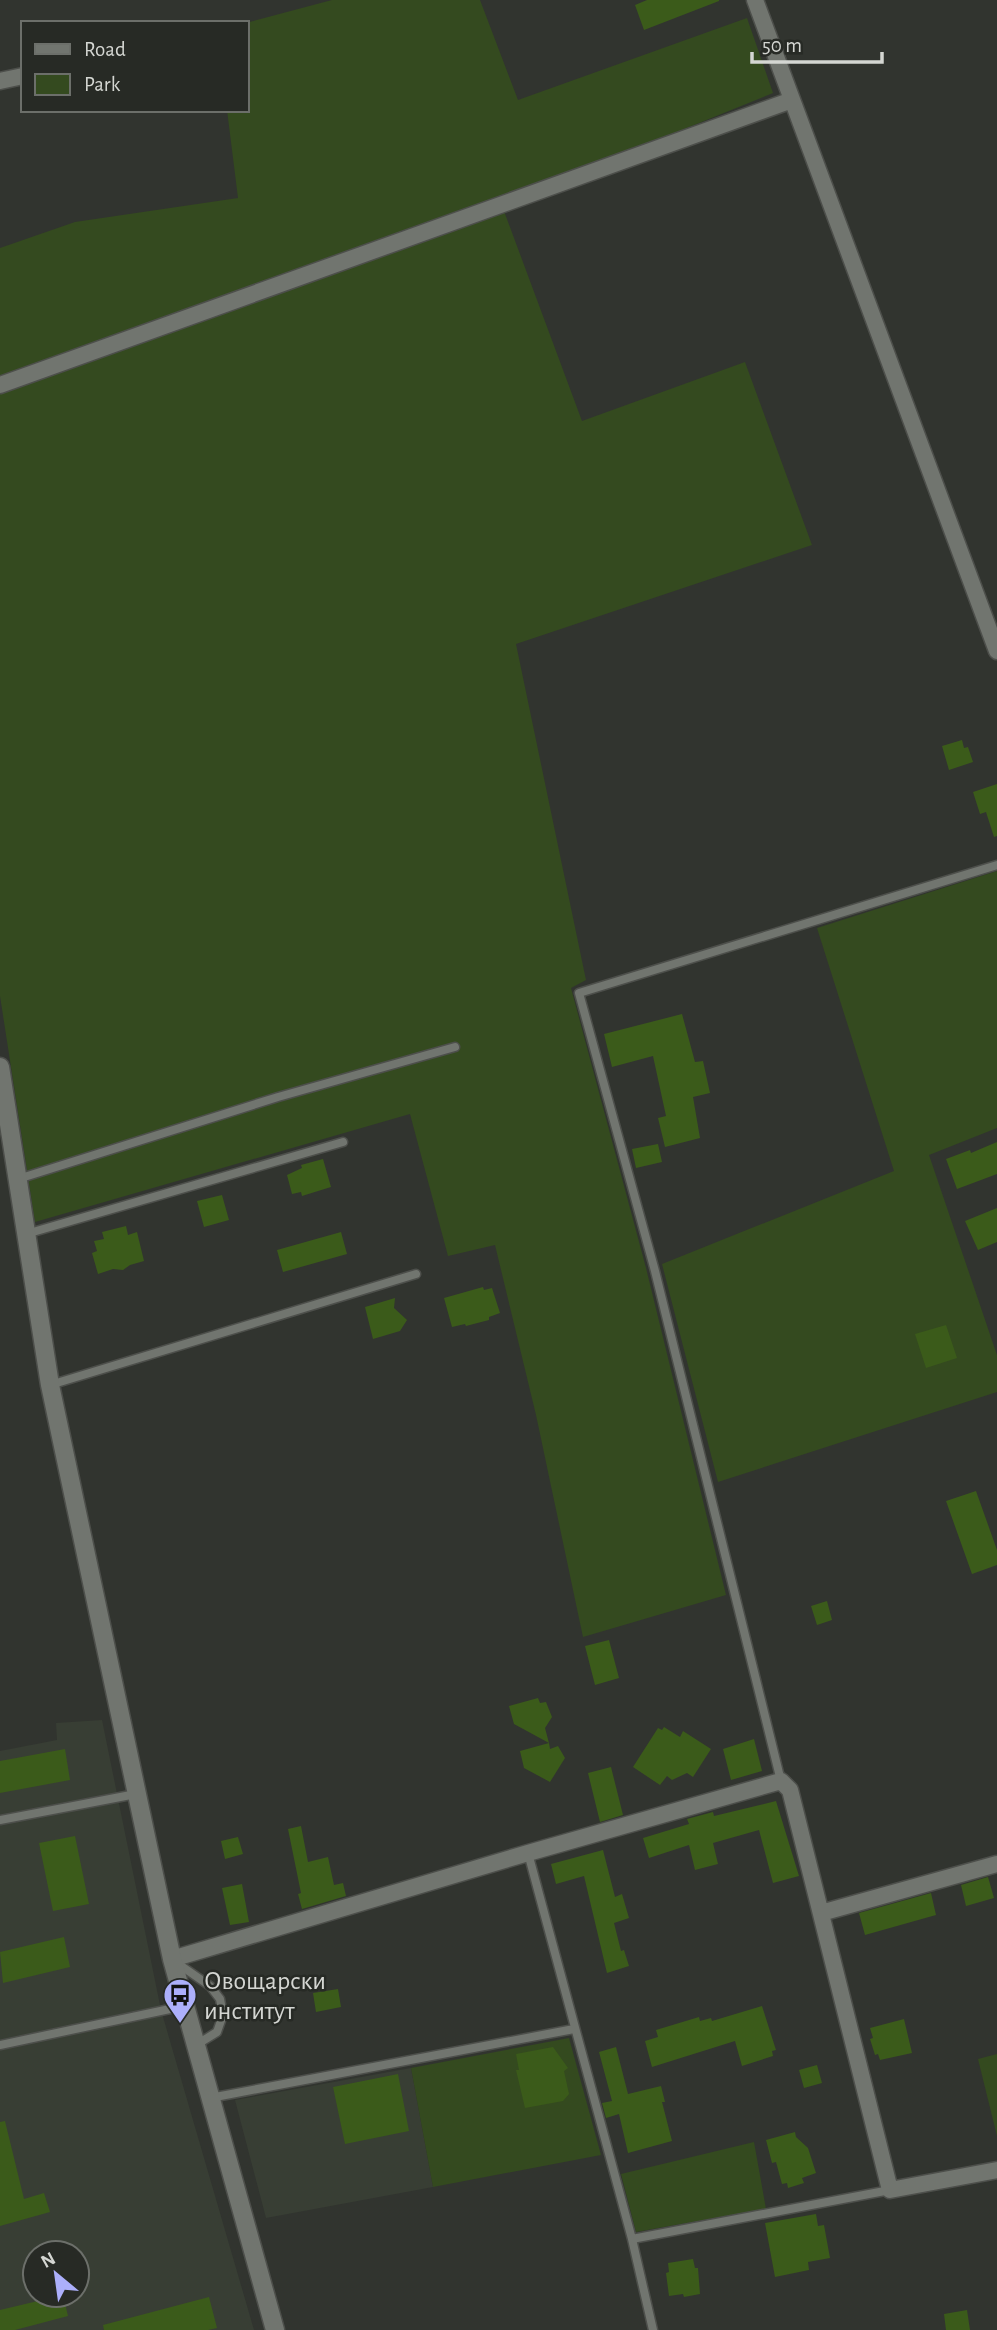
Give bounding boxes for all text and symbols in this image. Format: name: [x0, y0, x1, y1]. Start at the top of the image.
legend: [21, 21, 248, 112]
scale bar: [752, 21, 881, 65]
text: 50 m: [762, 35, 802, 56]
text: Road: [84, 39, 126, 60]
text: Park: [84, 74, 121, 95]
place label: Овощарски институт: [204, 1968, 326, 2024]
bus stop icon: Овощарски институт: [161, 1976, 199, 2025]
north arrow: [21, 2239, 91, 2309]
text: N: [38, 2249, 59, 2272]

